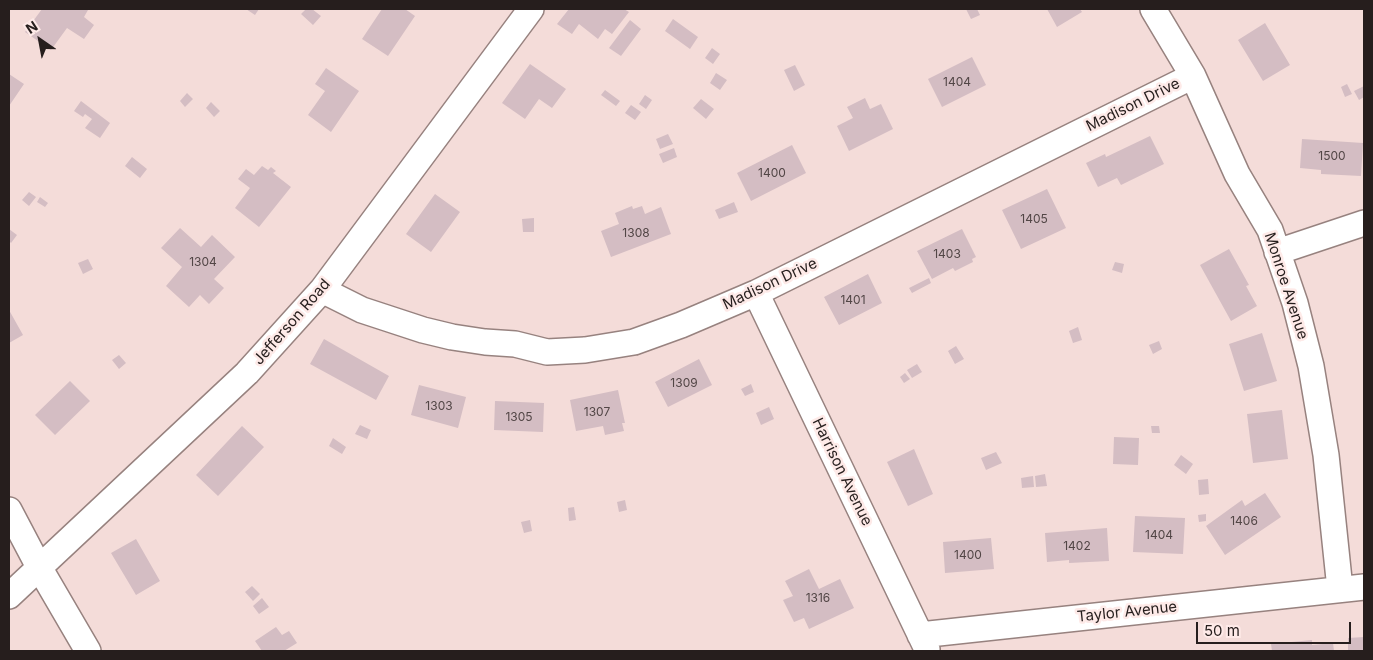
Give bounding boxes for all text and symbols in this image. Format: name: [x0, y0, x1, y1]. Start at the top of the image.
north arrow: [15, 15, 65, 65]
text: N: [22, 17, 41, 37]
house number: 1404: [943, 75, 971, 89]
street label: Madison Drive: [1083, 75, 1183, 135]
house number: 1500: [1318, 149, 1346, 163]
house number: 1400: [758, 166, 786, 180]
house number: 1405: [1020, 212, 1048, 226]
house number: 1308: [622, 226, 650, 240]
street label: Monroe Avenue: [1260, 230, 1312, 342]
house number: 1403: [933, 247, 961, 261]
street label: Madison Drive: [720, 254, 820, 314]
house number: 1304: [189, 255, 217, 269]
street label: Jefferson Road: [250, 275, 334, 369]
house number: 1401: [840, 293, 866, 307]
house number: 1309: [670, 376, 698, 390]
house number: 1303: [425, 399, 453, 413]
house number: 1307: [584, 405, 610, 419]
house number: 1305: [505, 410, 533, 424]
street label: Harrison Avenue: [808, 415, 876, 529]
house number: 1406: [1230, 514, 1258, 528]
house number: 1404: [1145, 528, 1173, 542]
house number: 1402: [1063, 539, 1091, 553]
house number: 1400: [954, 548, 982, 562]
house number: 1316: [806, 591, 830, 605]
street label: Taylor Avenue: [1076, 598, 1178, 626]
scale bar: [1198, 612, 1353, 644]
text: 50 m: [1204, 621, 1240, 640]

